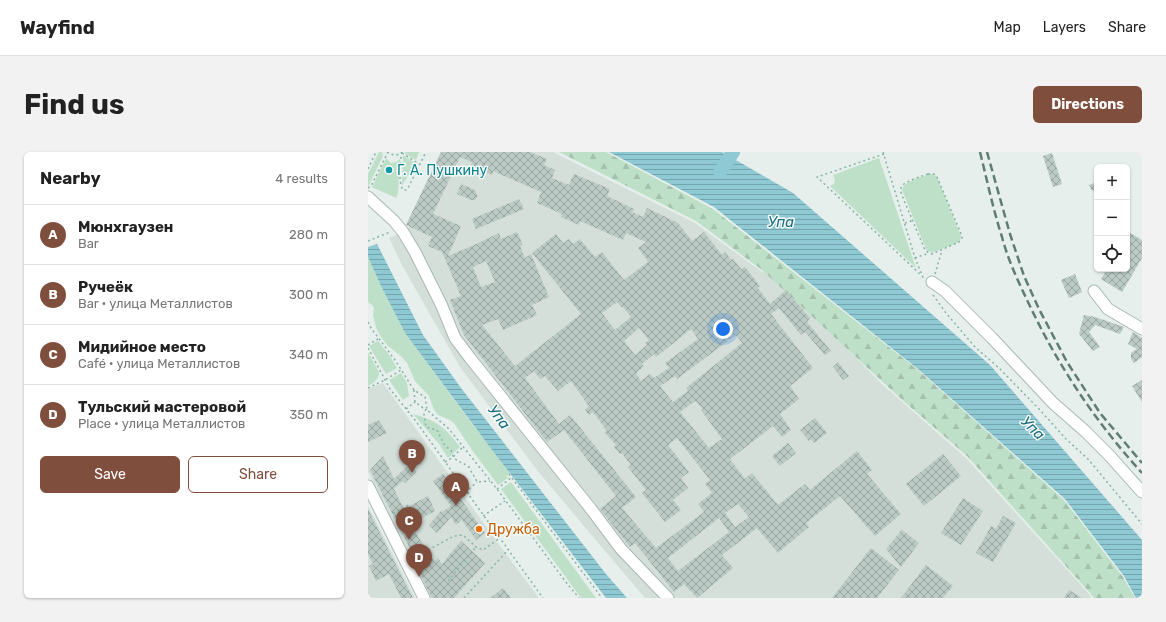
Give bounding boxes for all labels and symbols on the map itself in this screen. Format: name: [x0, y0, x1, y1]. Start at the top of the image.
place label: Г. А. Пушкину: [397, 162, 487, 179]
marker: Г. А. Пушкину: [384, 165, 394, 175]
water label: Упа: [768, 213, 794, 231]
your location: [713, 319, 733, 339]
water label: Упа: [484, 401, 514, 433]
water label: Упа: [1017, 412, 1049, 444]
pin: B: [399, 440, 425, 473]
pin: A: [443, 473, 469, 506]
pin: C: [396, 507, 422, 540]
place label: Дружба: [487, 521, 540, 538]
marker: Дружба: [474, 524, 484, 534]
pin: D: [406, 544, 432, 577]

